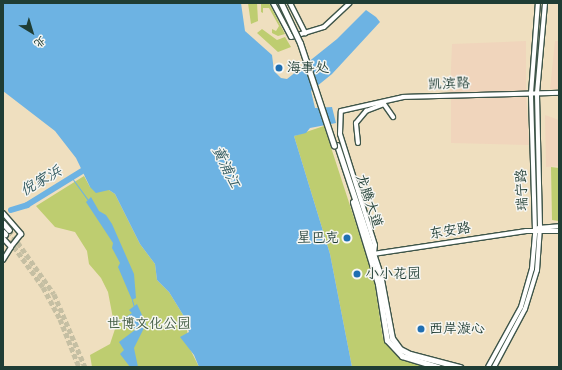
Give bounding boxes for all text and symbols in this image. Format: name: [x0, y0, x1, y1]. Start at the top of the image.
north arrow: [12, 12, 52, 52]
text: 北: [31, 33, 48, 50]
place label: 海事处: [287, 60, 329, 76]
marker: 海事处: [274, 63, 284, 73]
street label: 凯滨路: [428, 75, 470, 93]
water label: 黄浦江: [208, 143, 244, 191]
water label: 倪家浜: [17, 162, 65, 200]
street label: 瑞宁路: [513, 169, 531, 211]
street label: 龙腾大道: [352, 172, 386, 230]
street label: 东安路: [428, 219, 472, 243]
place label: 星巴克: [297, 230, 339, 246]
marker: 星巴克: [342, 233, 352, 243]
place label: 小小花园: [365, 266, 421, 282]
marker: 小小花园: [352, 269, 362, 279]
park label: 世博文化公园: [107, 316, 191, 332]
place label: 西岸漩心: [429, 321, 485, 337]
marker: 西岸漩心: [416, 324, 426, 334]

